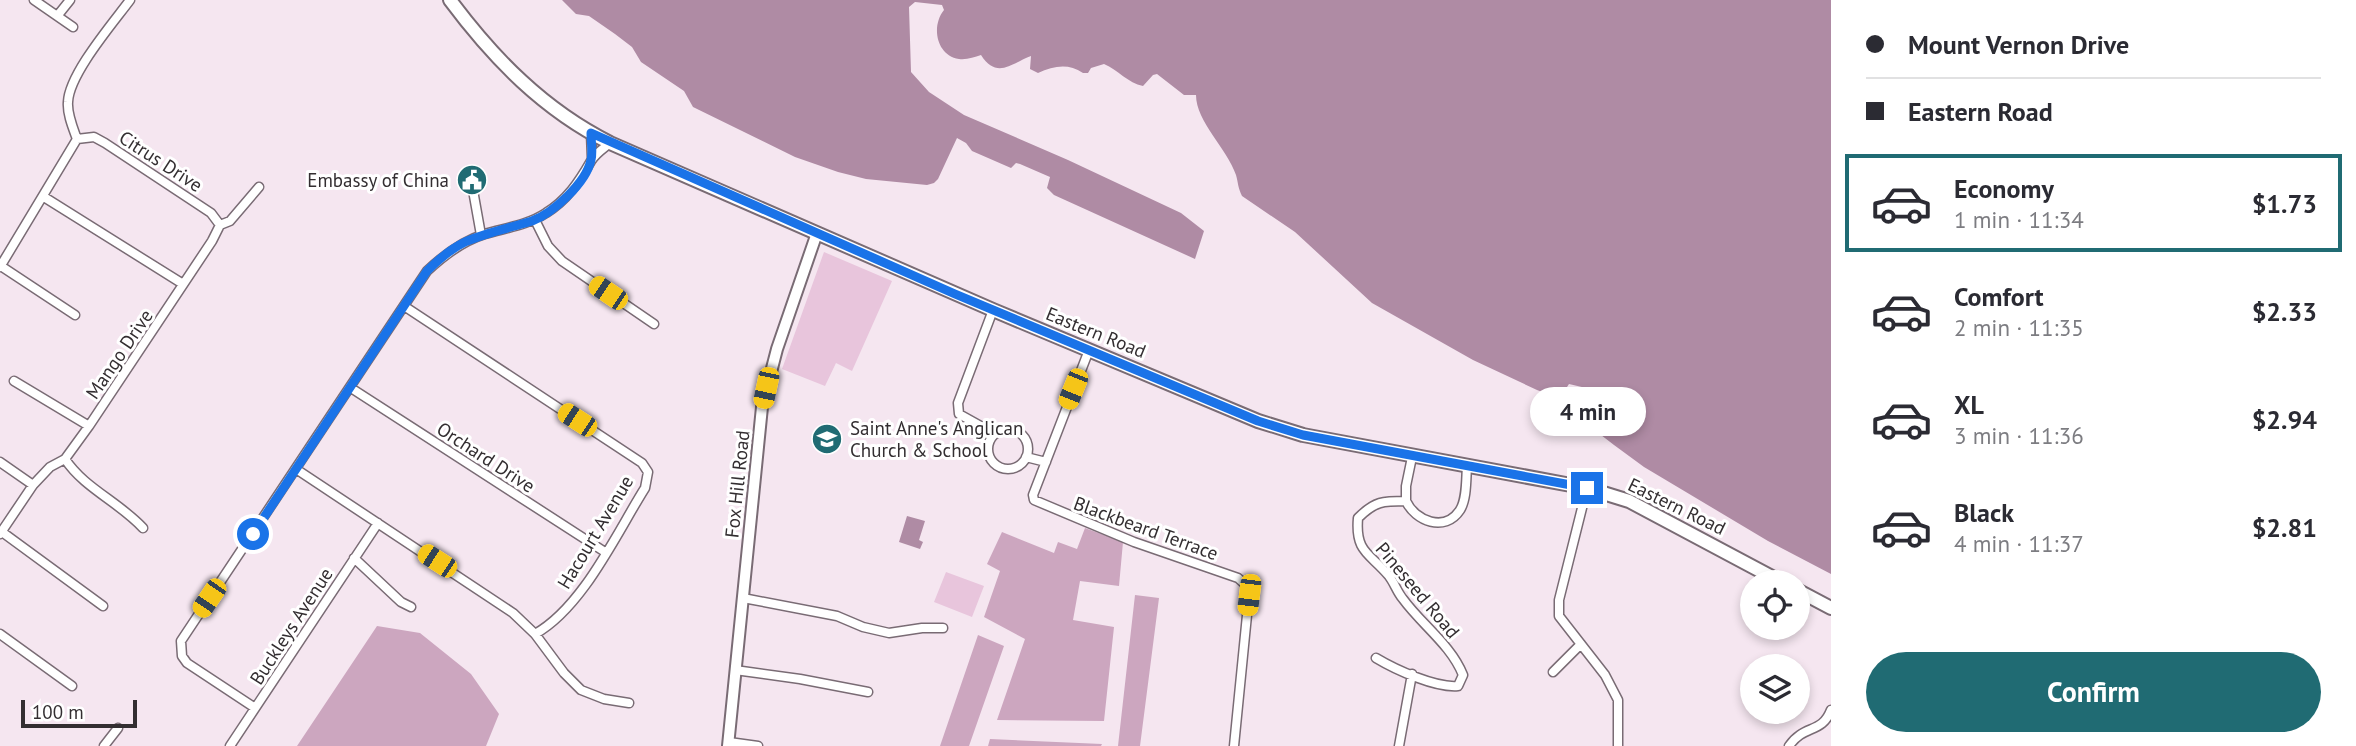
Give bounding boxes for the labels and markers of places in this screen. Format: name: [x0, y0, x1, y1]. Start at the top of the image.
public building icon: Embassy of China: [455, 163, 489, 197]
place label: Embassy of China: [307, 168, 449, 192]
place label: Saint Anne's Anglican Church & School: [850, 416, 1023, 462]
school or university icon: Saint Anne's Anglican Church & School: [810, 422, 844, 456]

